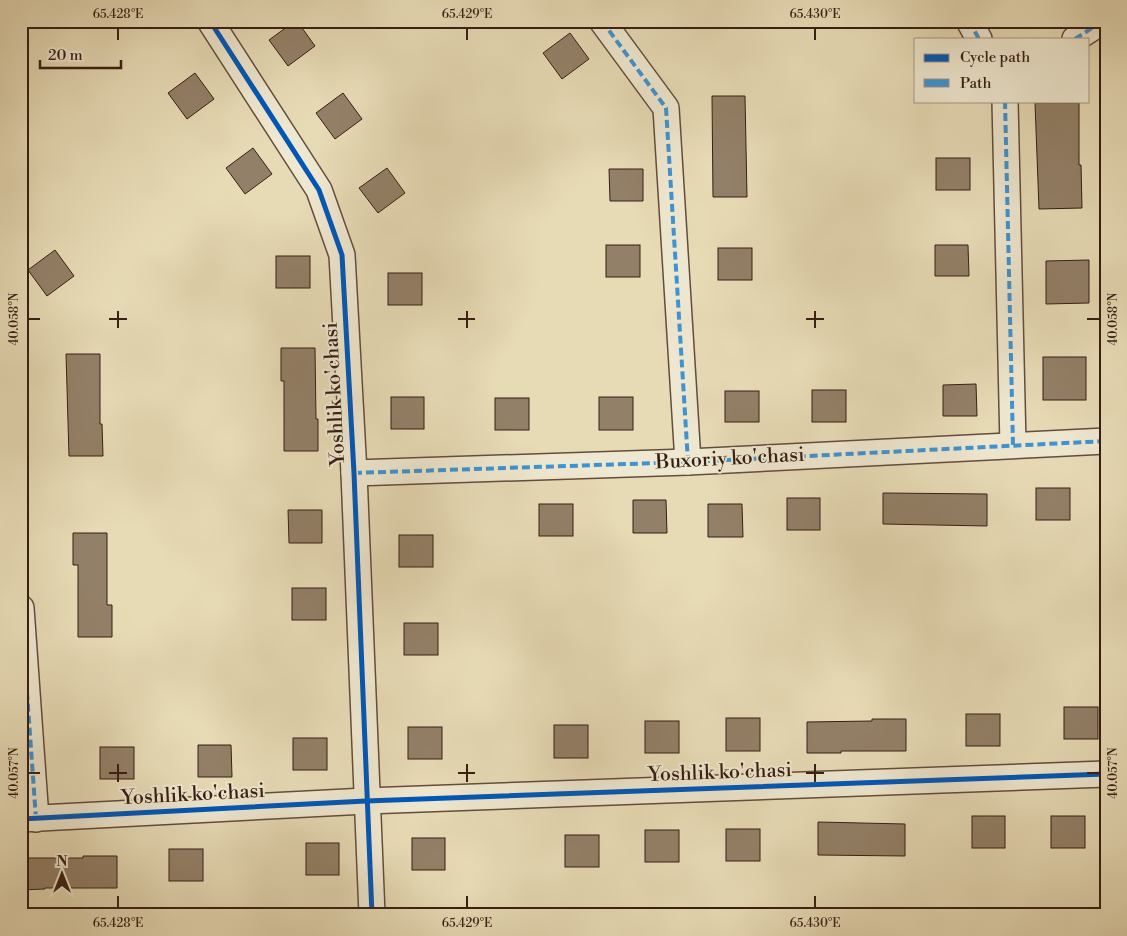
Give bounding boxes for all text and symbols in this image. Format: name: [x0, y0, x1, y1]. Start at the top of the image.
text: 65.428°E: [93, 7, 143, 22]
text: 65.429°E: [442, 7, 492, 22]
text: 65.430°E: [790, 7, 840, 22]
scale bar: [40, 38, 121, 70]
legend: [914, 38, 1090, 102]
text: 20 m: [48, 46, 83, 65]
text: Cycle path: [960, 48, 1030, 67]
text: Path: [960, 74, 992, 93]
text: 40.058°N: [7, 292, 22, 346]
text: 40.058°N: [1106, 292, 1121, 346]
street label: Yoshlik ko'chasi: [319, 321, 351, 467]
street label: Buxoriy ko'chasi: [654, 443, 805, 475]
text: 40.057°N: [7, 747, 22, 799]
text: 40.057°N: [1106, 747, 1121, 799]
street label: Yoshlik ko'chasi: [647, 758, 793, 788]
street label: Yoshlik ko'chasi: [120, 779, 266, 811]
north arrow: [38, 848, 88, 898]
text: N: [56, 853, 68, 871]
text: 65.428°E: [93, 916, 143, 931]
text: 65.429°E: [442, 916, 492, 931]
text: 65.430°E: [790, 916, 840, 931]

